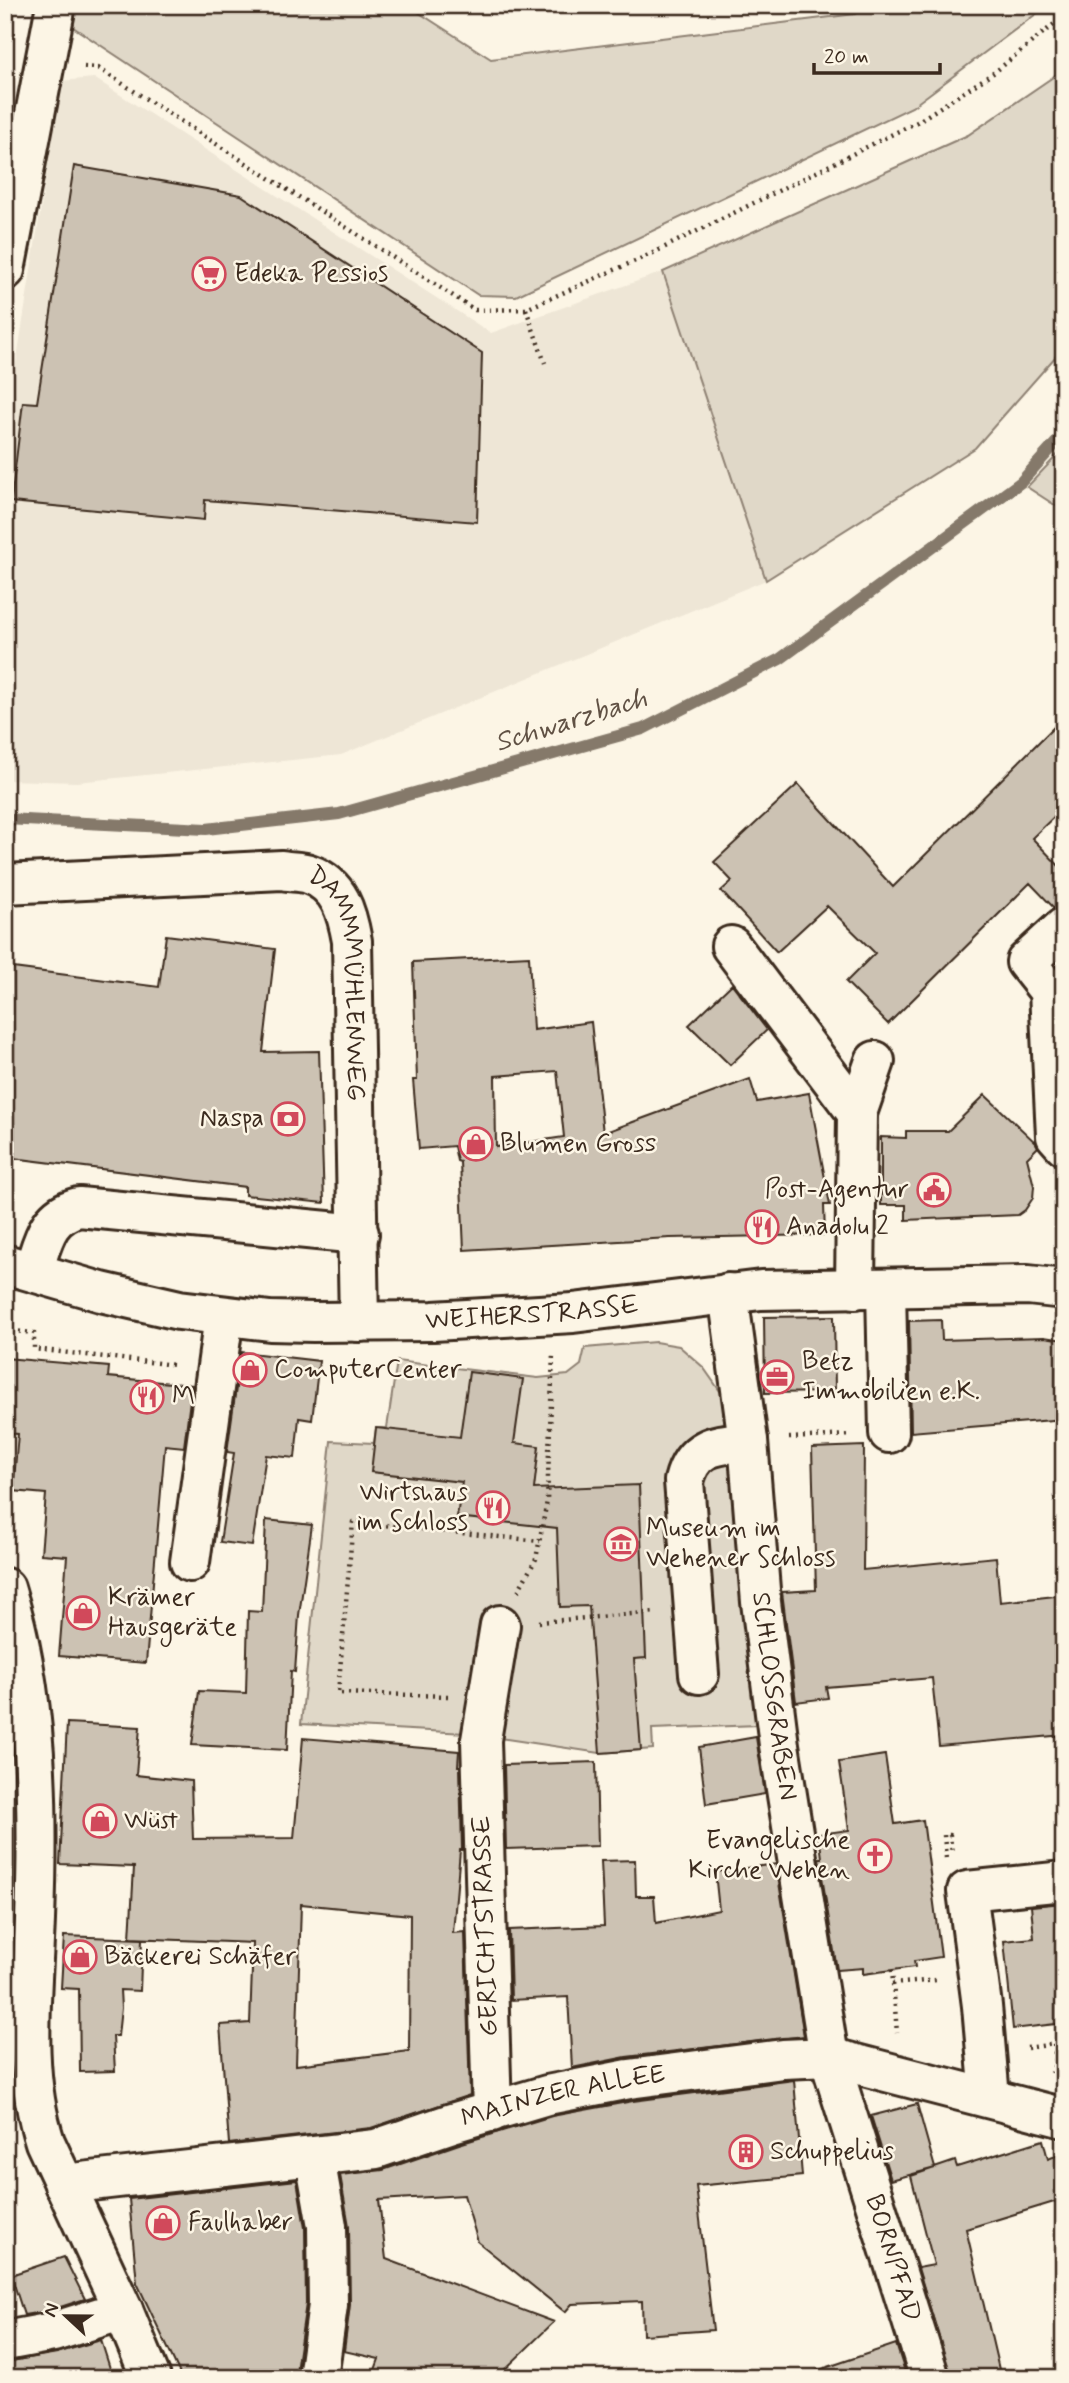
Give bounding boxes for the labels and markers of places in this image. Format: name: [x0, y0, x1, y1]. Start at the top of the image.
supermarket icon: Edeka Pessios: [190, 255, 228, 293]
place label: Edeka Pessios: [234, 257, 388, 291]
bank icon: Naspa: [269, 1100, 307, 1138]
place label: Naspa: [200, 1102, 264, 1136]
shop icon: Blumen Gross: [457, 1125, 495, 1163]
place label: Blumen Gross: [500, 1127, 656, 1161]
public building icon: Post-Agentur: [915, 1171, 953, 1209]
place label: Post-Agentur: [765, 1173, 909, 1207]
restaurant icon: Anadolu 2: [743, 1208, 781, 1246]
place label: Anadolu 2: [786, 1210, 889, 1244]
place label: Betz Immobilien e.K.: [802, 1345, 980, 1409]
shop icon: ComputerCenter: [231, 1351, 269, 1389]
place label: ComputerCenter: [274, 1353, 462, 1387]
office icon: Betz Immobilien e.K.: [758, 1358, 796, 1396]
restaurant icon: M: [128, 1378, 166, 1416]
place label: M: [172, 1380, 195, 1414]
place label: Wirtshaus im Schloss: [356, 1476, 468, 1540]
restaurant icon: Wirtshaus im Schloss: [474, 1489, 512, 1527]
place label: Museum im Wehener Schloss: [646, 1512, 835, 1576]
museum icon: Museum im Wehener Schloss: [602, 1525, 640, 1563]
place label: Krämer Hausgeräte: [108, 1581, 237, 1647]
shop icon: Krämer Hausgeräte: [64, 1594, 102, 1632]
shop icon: Wüst: [81, 1802, 119, 1840]
place label: Wüst: [124, 1804, 178, 1838]
place label: Evangelische Kirche Wehen: [688, 1824, 850, 1888]
church icon: Evangelische Kirche Wehen: [856, 1837, 894, 1875]
shop icon: Bäckerei Schäfer: [61, 1938, 99, 1976]
place label: Bäckerei Schäfer: [104, 1940, 296, 1974]
building icon: Schuppelius: [727, 2133, 765, 2171]
place label: Schuppelius: [770, 2135, 894, 2169]
shop icon: Faulhaber: [144, 2204, 182, 2242]
place label: Faulhaber: [188, 2206, 293, 2240]

